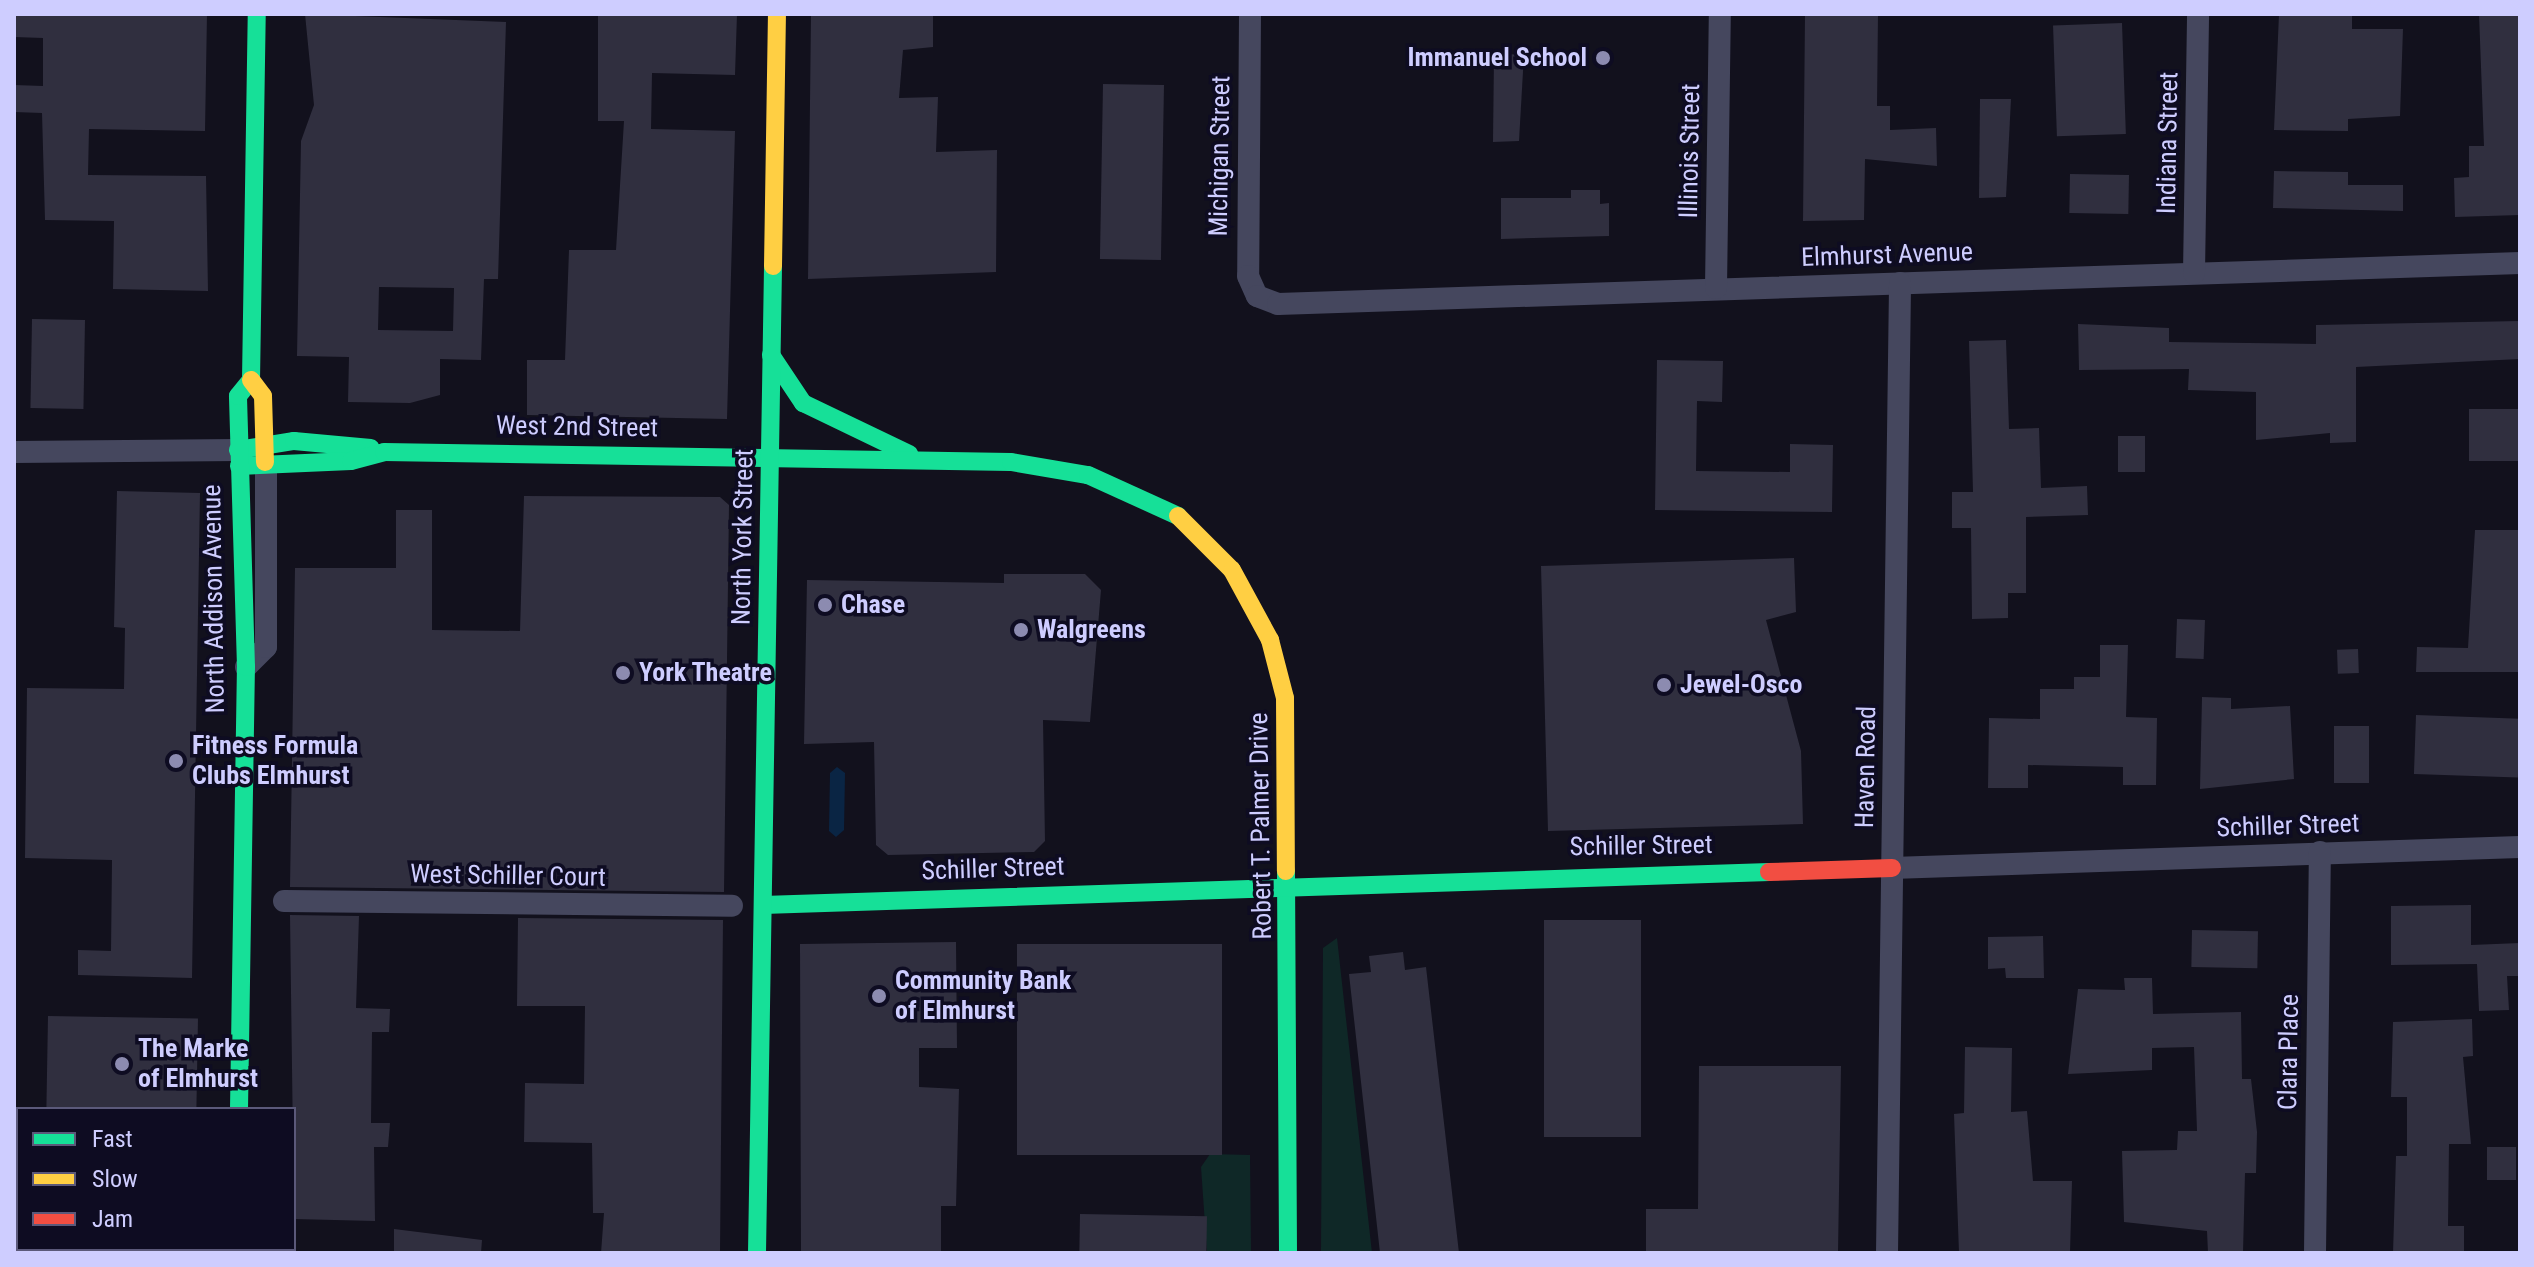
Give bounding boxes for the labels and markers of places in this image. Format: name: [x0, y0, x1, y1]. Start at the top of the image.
place label: Immanuel School: [1407, 42, 1587, 74]
marker: Immanuel School: [1594, 49, 1612, 67]
place label: Chase: [841, 589, 905, 621]
marker: Chase: [816, 596, 834, 614]
place label: Walgreens: [1037, 614, 1146, 646]
marker: Walgreens: [1012, 621, 1030, 639]
place label: York Theatre: [639, 657, 773, 689]
marker: York Theatre: [614, 664, 632, 682]
place label: Jewel-Osco: [1680, 669, 1802, 701]
marker: Jewel-Osco: [1655, 676, 1673, 694]
place label: Fitness Formula Clubs Elmhurst: [192, 730, 358, 792]
marker: Fitness Formula Clubs Elmhurst: [167, 752, 185, 770]
place label: Community Bank of Elmhurst: [895, 965, 1071, 1026]
marker: Community Bank of Elmhurst: [870, 987, 888, 1005]
place label: The Marke of Elmhurst: [138, 1033, 258, 1094]
marker: The Marke of Elmhurst: [113, 1055, 131, 1073]

